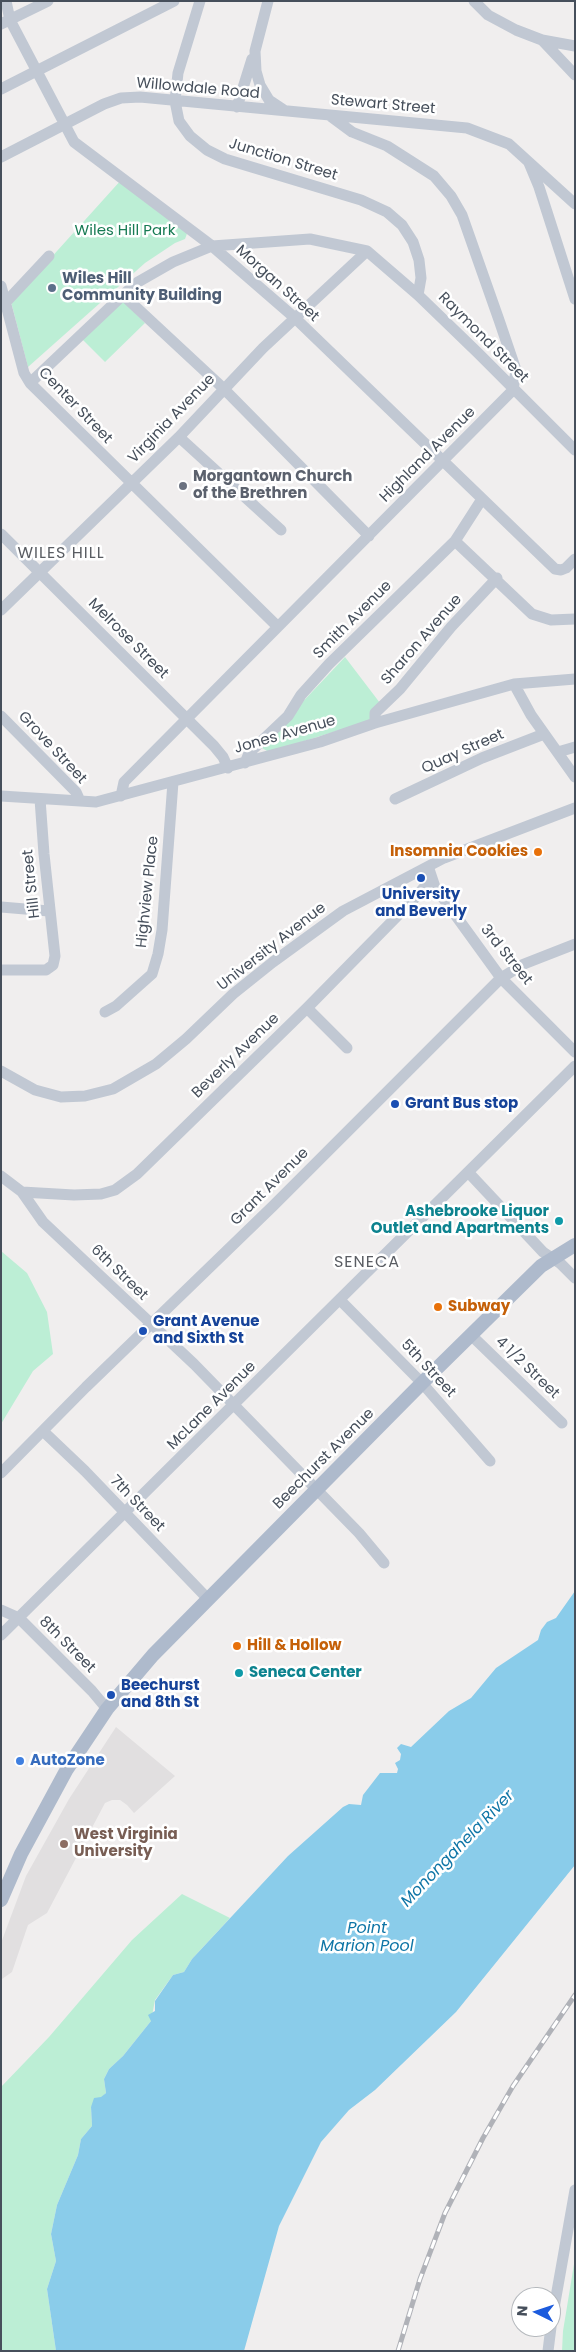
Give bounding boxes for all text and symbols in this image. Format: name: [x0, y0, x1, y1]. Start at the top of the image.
street label: Willowdale Road: [136, 75, 260, 103]
street label: Stewart Street: [330, 91, 436, 119]
street label: Junction Street: [227, 135, 339, 185]
park label: Wiles Hill Park: [75, 222, 175, 240]
street label: Morgan Street: [232, 242, 322, 326]
place label: Wiles Hill Community Building: [62, 270, 222, 305]
marker: Wiles Hill Community Building: [46, 282, 58, 294]
street label: Raymond Street: [434, 289, 532, 387]
street label: Center Street: [34, 364, 116, 448]
street label: Virginia Avenue: [125, 371, 219, 467]
street label: Highland Avenue: [376, 403, 480, 507]
place label: Morgantown Church of the Brethren: [193, 468, 352, 503]
marker: Morgantown Church of the Brethren: [177, 480, 189, 492]
district label: WILES HILL: [16, 544, 106, 564]
street label: Smith Avenue: [310, 577, 396, 663]
street label: Sharon Avenue: [378, 591, 466, 689]
street label: Melrose Street: [84, 595, 172, 683]
street label: Grove Street: [14, 708, 90, 788]
street label: Jones Avenue: [232, 712, 338, 758]
street label: Quay Street: [419, 726, 507, 778]
street label: Highview Place: [133, 835, 163, 949]
place label: Insomnia Cookies: [390, 843, 528, 861]
marker: Insomnia Cookies: [532, 846, 544, 858]
street label: Hill Street: [19, 849, 45, 919]
marker: University and Beverly: [415, 872, 427, 884]
place label: University and Beverly: [375, 886, 467, 921]
street label: University Avenue: [214, 899, 330, 995]
street label: 3rd Street: [476, 921, 536, 989]
street label: Beverly Avenue: [189, 1010, 283, 1102]
place label: Grant Bus stop: [405, 1095, 518, 1113]
marker: Grant Bus stop: [389, 1098, 401, 1110]
street label: Grant Avenue: [227, 1144, 313, 1230]
place label: Ashebrooke Liquor Outlet and Apartments: [371, 1203, 549, 1238]
marker: Ashebrooke Liquor Outlet and Apartments: [553, 1215, 565, 1227]
street label: 6th Street: [87, 1241, 151, 1305]
district label: SENECA: [333, 1253, 401, 1273]
place label: Subway: [448, 1298, 510, 1316]
marker: Subway: [432, 1301, 444, 1313]
place label: Grant Avenue and Sixth St: [153, 1313, 260, 1348]
marker: Grant Avenue and Sixth St: [137, 1325, 149, 1337]
street label: 4 1/2 Street: [491, 1333, 563, 1403]
street label: 5th Street: [397, 1336, 459, 1402]
street label: McLane Avenue: [164, 1358, 260, 1454]
street label: Beechurst Avenue: [270, 1405, 378, 1513]
street label: 7th Street: [106, 1472, 168, 1536]
street label: 8th Street: [35, 1613, 99, 1677]
place label: Hill & Hollow: [247, 1637, 341, 1655]
marker: Hill & Hollow: [231, 1640, 243, 1652]
place label: Seneca Center: [249, 1664, 362, 1682]
marker: Seneca Center: [233, 1667, 245, 1679]
place label: Beechurst and 8th St: [121, 1677, 200, 1712]
marker: Beechurst and 8th St: [105, 1689, 117, 1701]
place label: AutoZone: [30, 1752, 105, 1770]
marker: AutoZone: [14, 1755, 26, 1767]
water label: Monongahela River: [397, 1787, 519, 1911]
place label: West Virginia University: [74, 1826, 178, 1861]
marker: West Virginia University: [58, 1838, 70, 1850]
water label: Point Marion Pool: [320, 1919, 414, 1957]
north arrow: [511, 2287, 561, 2337]
text: N: [512, 2305, 532, 2317]

